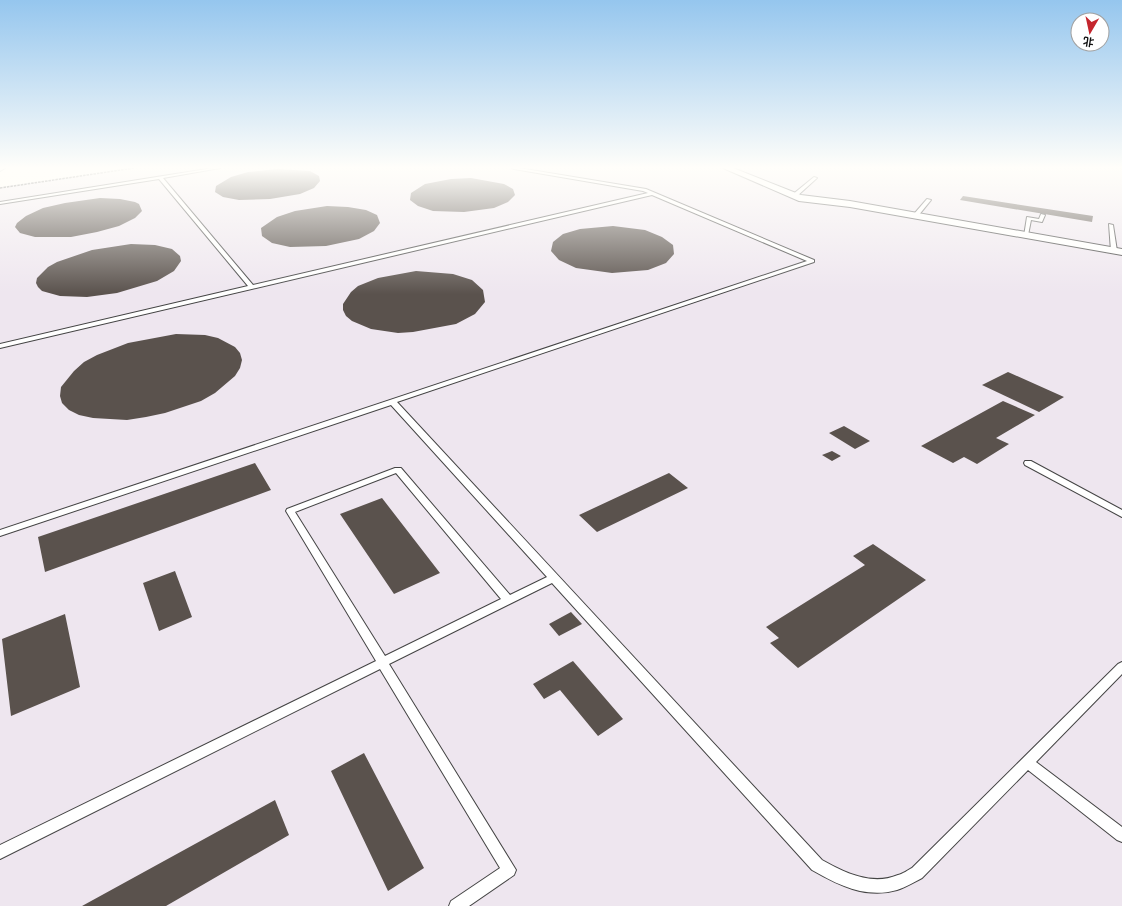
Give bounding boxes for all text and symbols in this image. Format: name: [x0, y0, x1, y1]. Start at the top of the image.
north arrow: [1070, 12, 1110, 52]
text: 北: [1082, 34, 1095, 49]

